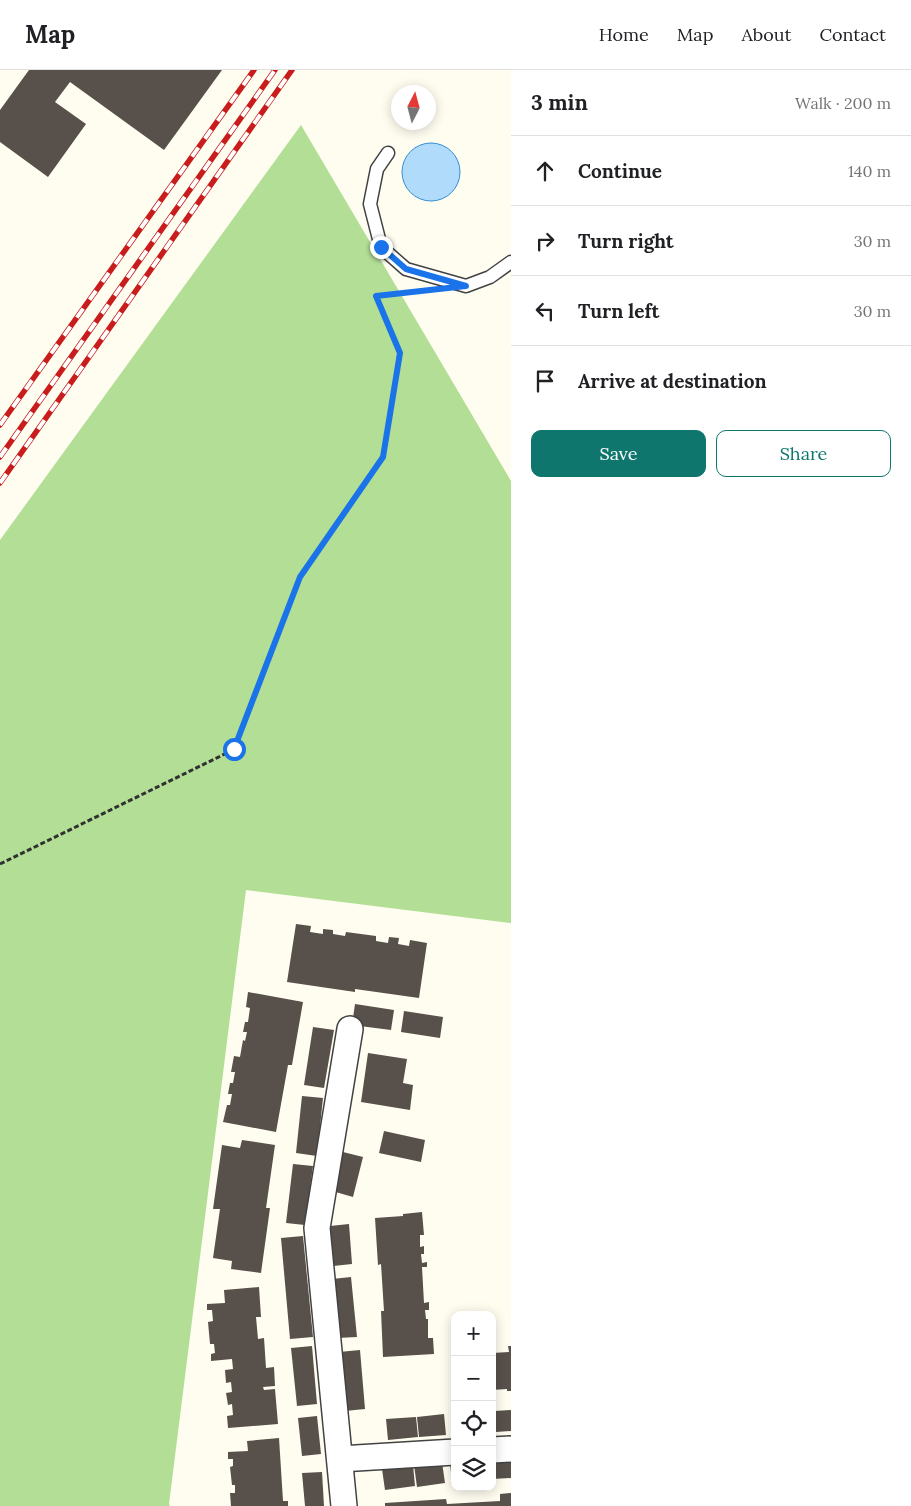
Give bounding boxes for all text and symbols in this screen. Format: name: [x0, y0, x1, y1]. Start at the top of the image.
text: Map: [25, 19, 75, 50]
text: Home: [599, 23, 649, 46]
text: Map: [677, 23, 713, 46]
text: About: [741, 23, 791, 46]
text: Contact: [819, 23, 886, 46]
north arrow: [391, 85, 436, 130]
text: 3 min: [531, 89, 588, 116]
text: Walk · 200 m: [795, 93, 891, 113]
icon: ahead: [531, 157, 559, 185]
text: Continue: [578, 159, 662, 183]
text: 140 m: [848, 161, 891, 181]
icon: right: [531, 227, 559, 255]
text: Turn right: [578, 229, 674, 253]
text: 30 m: [854, 231, 891, 251]
route end: [370, 236, 393, 259]
icon: left: [531, 297, 559, 325]
text: Turn left: [578, 299, 659, 323]
text: 30 m: [854, 301, 891, 321]
icon: arrive: [531, 367, 559, 395]
text: Arrive at destination: [578, 369, 767, 393]
button: Save: [531, 430, 706, 477]
button: Share: [716, 430, 891, 477]
route start: [223, 738, 246, 761]
map controls: [451, 1311, 496, 1491]
button: +: [451, 1311, 496, 1356]
button: −: [451, 1356, 496, 1401]
button: locate: [451, 1401, 496, 1446]
button: layers: [451, 1446, 496, 1491]

